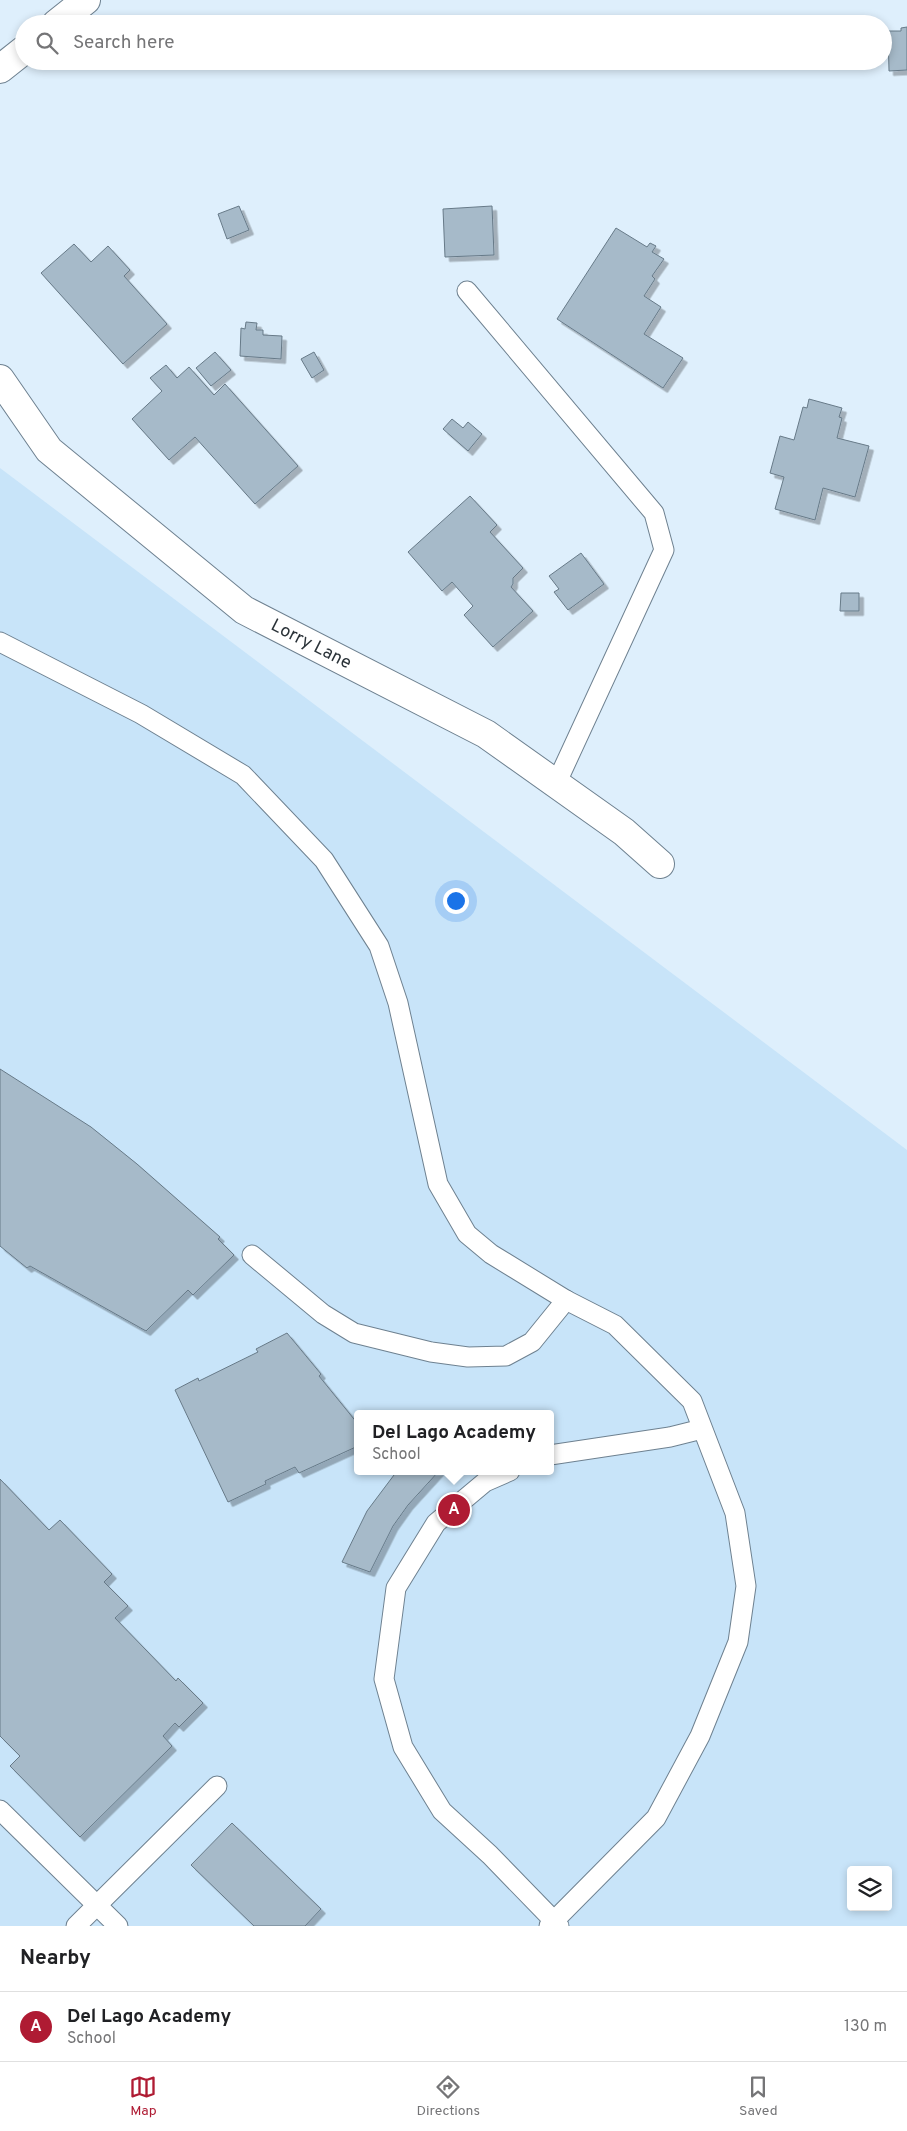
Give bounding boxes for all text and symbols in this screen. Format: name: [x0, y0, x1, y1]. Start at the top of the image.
search box: [15, 15, 892, 70]
icon: search: [33, 29, 61, 57]
text: Search here: [73, 31, 175, 55]
street label: Lorry Lane: [267, 614, 355, 675]
your location: [443, 888, 469, 914]
popup: [354, 1410, 554, 1475]
text: Del Lago Academy: [372, 1421, 536, 1445]
text: School: [372, 1445, 421, 1465]
pin: A: [438, 1491, 470, 1529]
map controls: [847, 1866, 892, 1911]
button: layers: [847, 1866, 892, 1911]
text: Nearby: [20, 1945, 91, 1972]
text: Del Lago Academy: [67, 2005, 231, 2029]
text: A: [30, 2017, 42, 2037]
text: 130 m: [844, 2017, 887, 2037]
text: School: [67, 2029, 116, 2049]
tab: Map: [129, 2073, 157, 2120]
tab: Directions: [416, 2073, 480, 2120]
tab: Saved: [739, 2073, 778, 2120]

